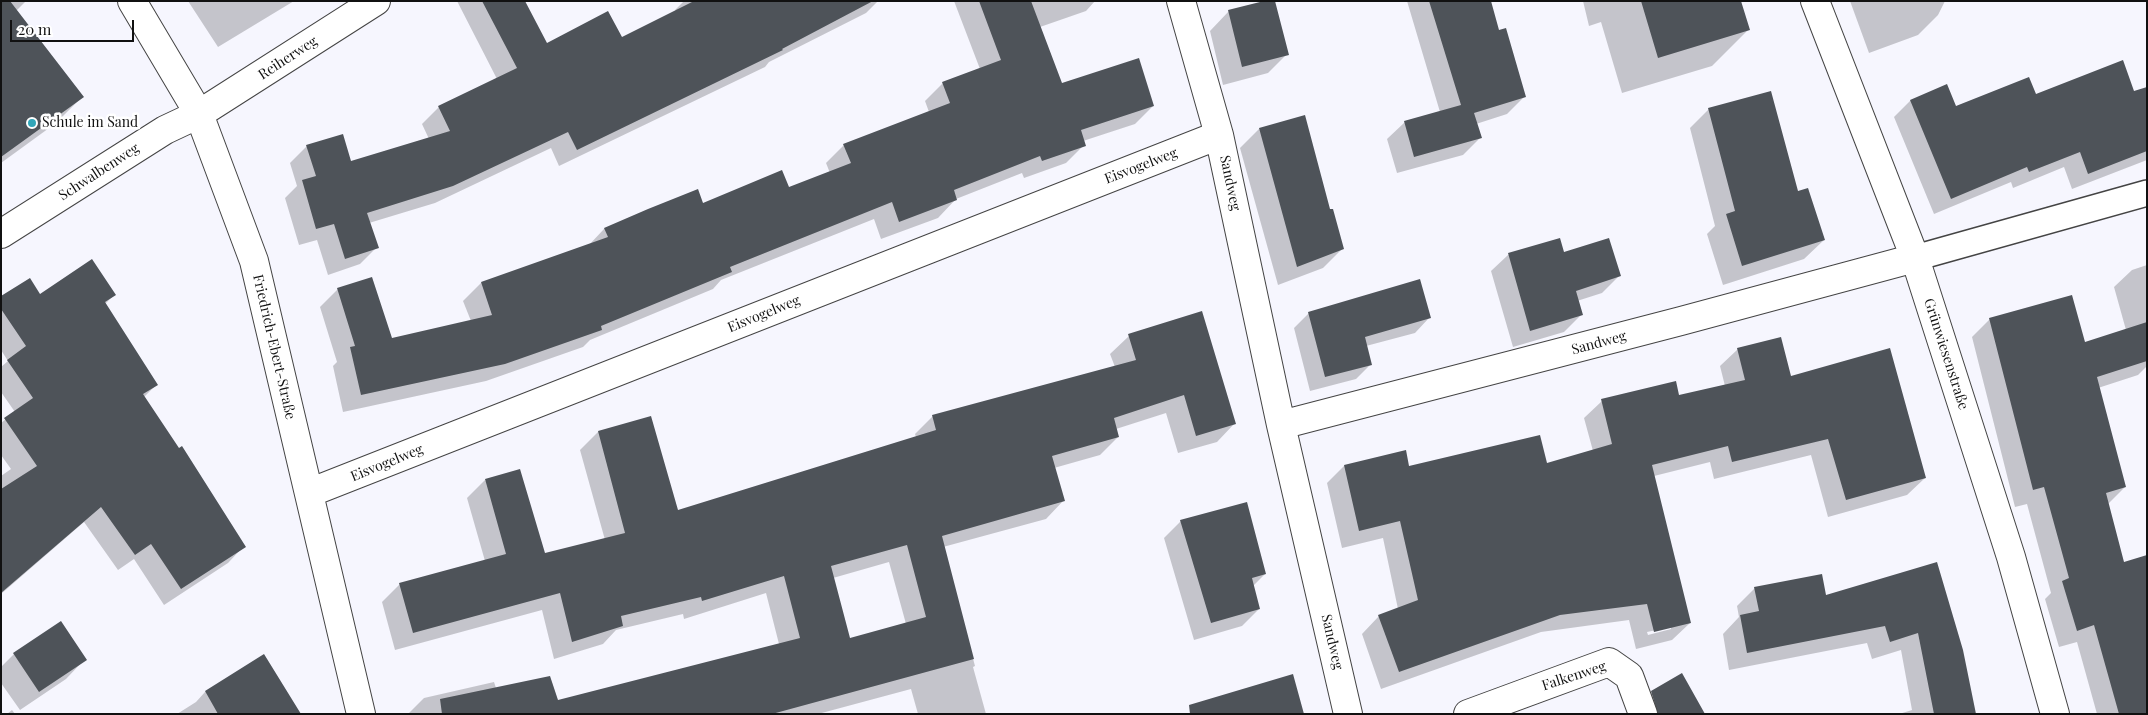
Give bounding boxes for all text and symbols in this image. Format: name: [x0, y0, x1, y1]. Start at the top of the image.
scale bar: [12, 10, 136, 42]
text: 20 m: [18, 19, 51, 39]
street label: Reiherweg: [255, 33, 321, 83]
place label: Schule im Sand: [42, 115, 138, 131]
marker: Schule im Sand: [26, 117, 38, 129]
street label: Schwalbenweg: [56, 140, 142, 204]
street label: Eisvogelweg: [1102, 144, 1180, 188]
street label: Sandweg: [1216, 154, 1244, 212]
street label: Friedrich-Ebert-Straße: [249, 273, 299, 421]
street label: Eisvogelweg: [725, 292, 803, 336]
street label: Grünwiesenstraße: [1920, 296, 1972, 412]
street label: Sandweg: [1570, 328, 1628, 358]
street label: Eisvogelweg: [348, 441, 426, 485]
street label: Sandweg: [1317, 613, 1347, 671]
street label: Falkenweg: [1540, 658, 1608, 694]

